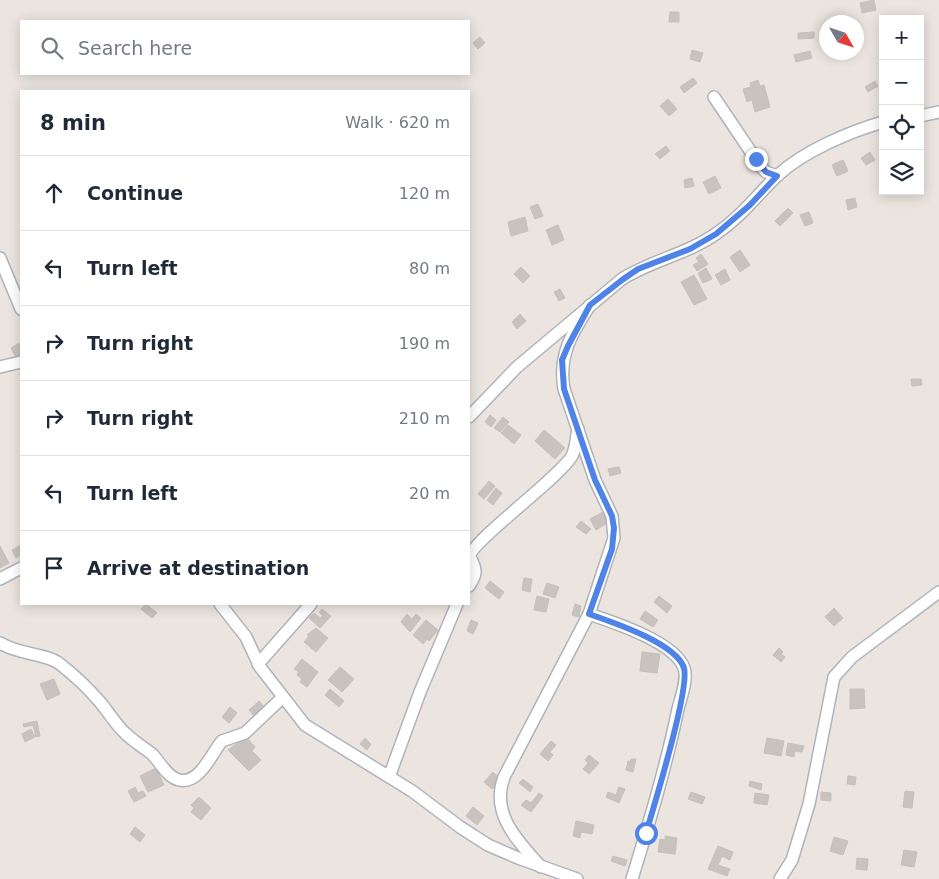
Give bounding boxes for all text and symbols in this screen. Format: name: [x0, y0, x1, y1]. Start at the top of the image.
north arrow: [819, 15, 864, 60]
map controls: [879, 15, 924, 195]
button: +: [879, 15, 924, 60]
search box: [20, 20, 470, 75]
icon: search: [38, 34, 66, 62]
text: Search here: [78, 37, 192, 59]
button: −: [879, 60, 924, 105]
button: locate: [879, 105, 924, 150]
text: 8 min: [40, 111, 106, 135]
text: Walk · 620 m: [345, 113, 450, 132]
route end: [745, 148, 768, 171]
button: layers: [879, 150, 924, 195]
icon: ahead: [40, 179, 68, 207]
text: Continue: [87, 182, 183, 204]
text: 120 m: [399, 184, 450, 203]
icon: left: [40, 254, 68, 282]
text: Turn left: [87, 257, 178, 279]
text: 80 m: [409, 259, 450, 278]
icon: right: [40, 329, 68, 357]
text: Turn right: [87, 332, 193, 354]
text: 190 m: [399, 334, 450, 353]
icon: right: [40, 404, 68, 432]
text: Turn right: [87, 407, 193, 429]
text: 210 m: [399, 409, 450, 428]
icon: left: [40, 479, 68, 507]
text: Turn left: [87, 482, 178, 504]
text: 20 m: [409, 484, 450, 503]
icon: arrive: [40, 554, 68, 582]
text: Arrive at destination: [87, 557, 309, 579]
route start: [635, 822, 658, 845]

